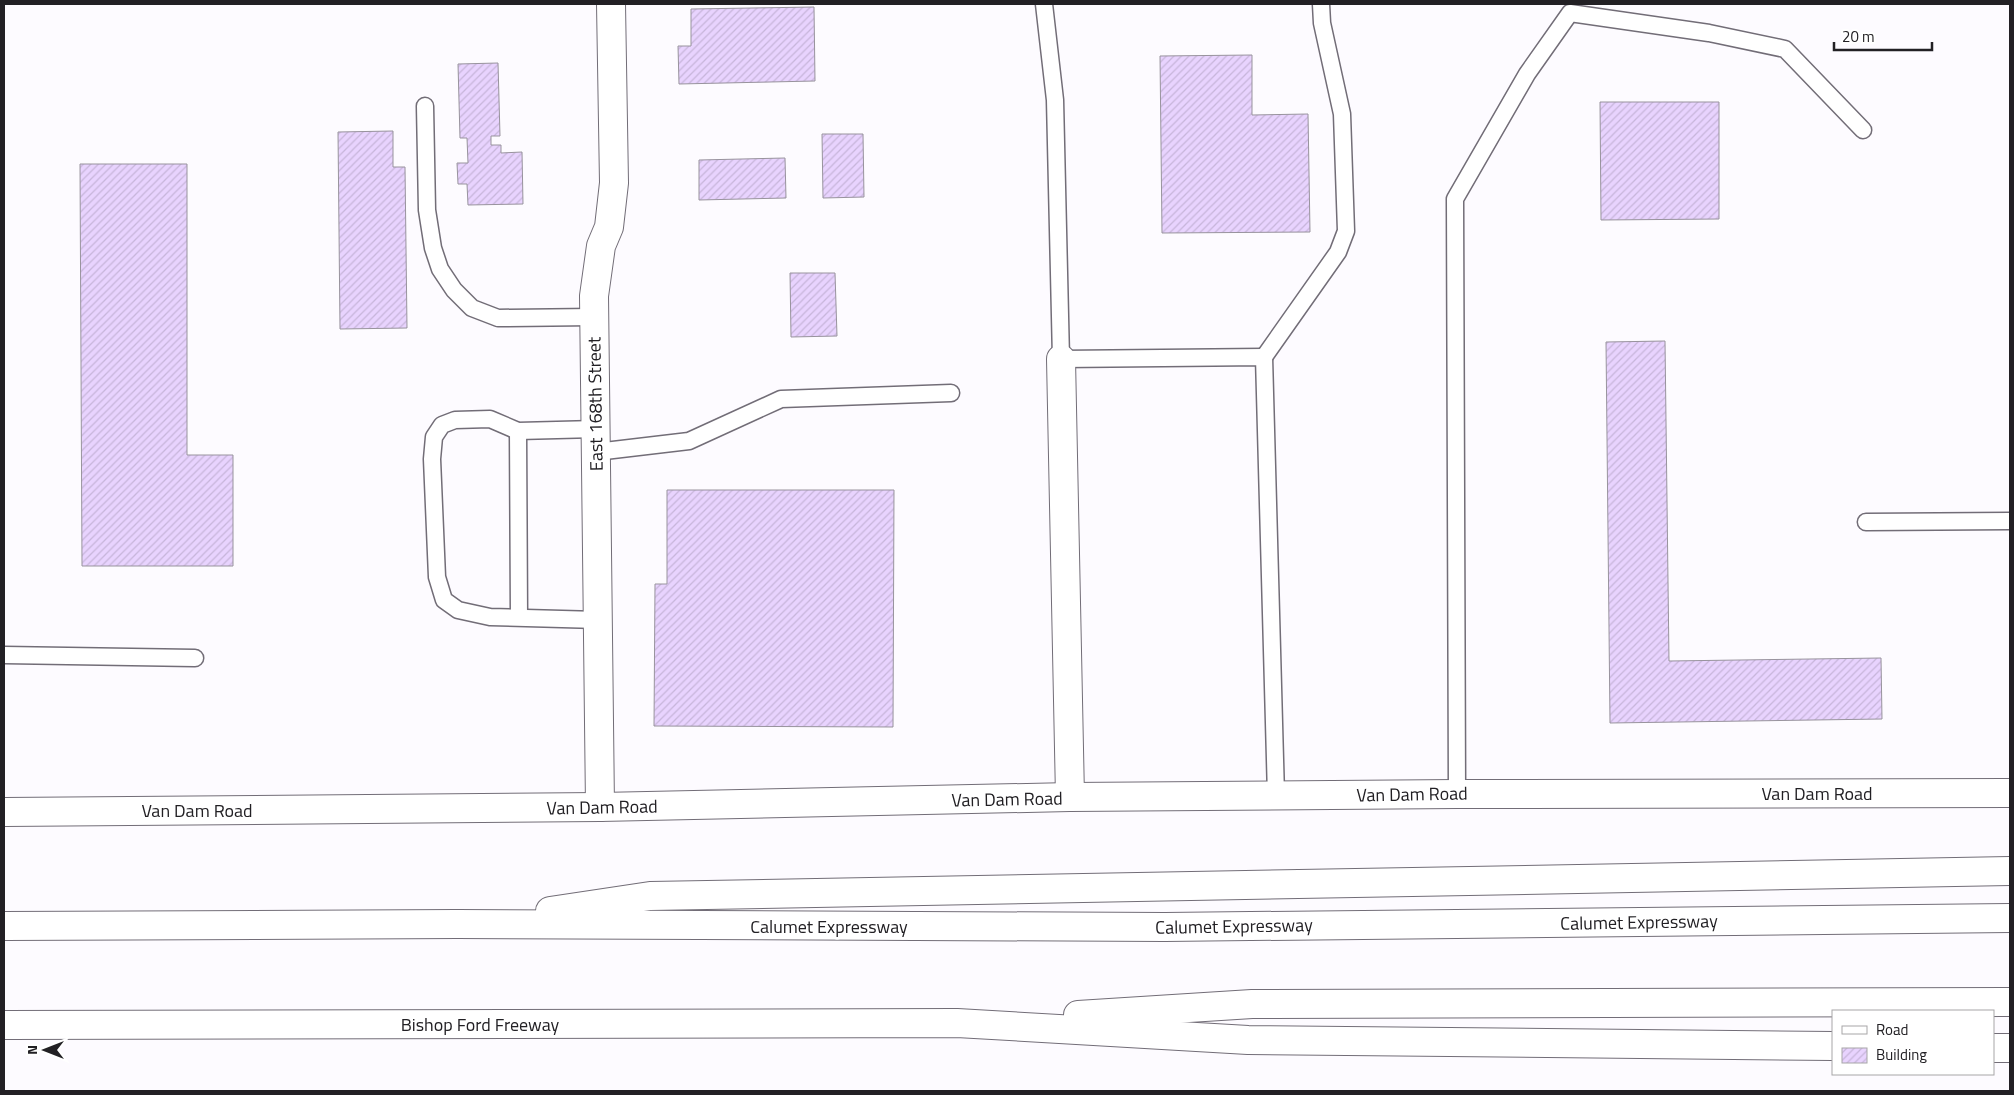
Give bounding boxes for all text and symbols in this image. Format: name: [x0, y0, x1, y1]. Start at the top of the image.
scale bar: [1834, 20, 1932, 52]
text: 20 m: [1842, 25, 1875, 48]
street label: East 168th Street: [580, 336, 610, 471]
street label: Van Dam Road: [1356, 780, 1468, 808]
street label: Van Dam Road: [1761, 780, 1873, 807]
street label: Van Dam Road: [951, 785, 1063, 813]
street label: Van Dam Road: [546, 793, 658, 821]
street label: Van Dam Road: [141, 797, 253, 824]
street label: Calumet Expressway: [1560, 907, 1718, 937]
street label: Calumet Expressway: [1155, 911, 1313, 941]
street label: Calumet Expressway: [750, 913, 908, 940]
legend: [1832, 1010, 1994, 1075]
street label: Bishop Ford Freeway: [401, 1011, 560, 1038]
text: Road: [1876, 1018, 1908, 1041]
north arrow: [20, 1025, 70, 1075]
text: Building: [1876, 1043, 1927, 1066]
text: N: [21, 1045, 42, 1055]

